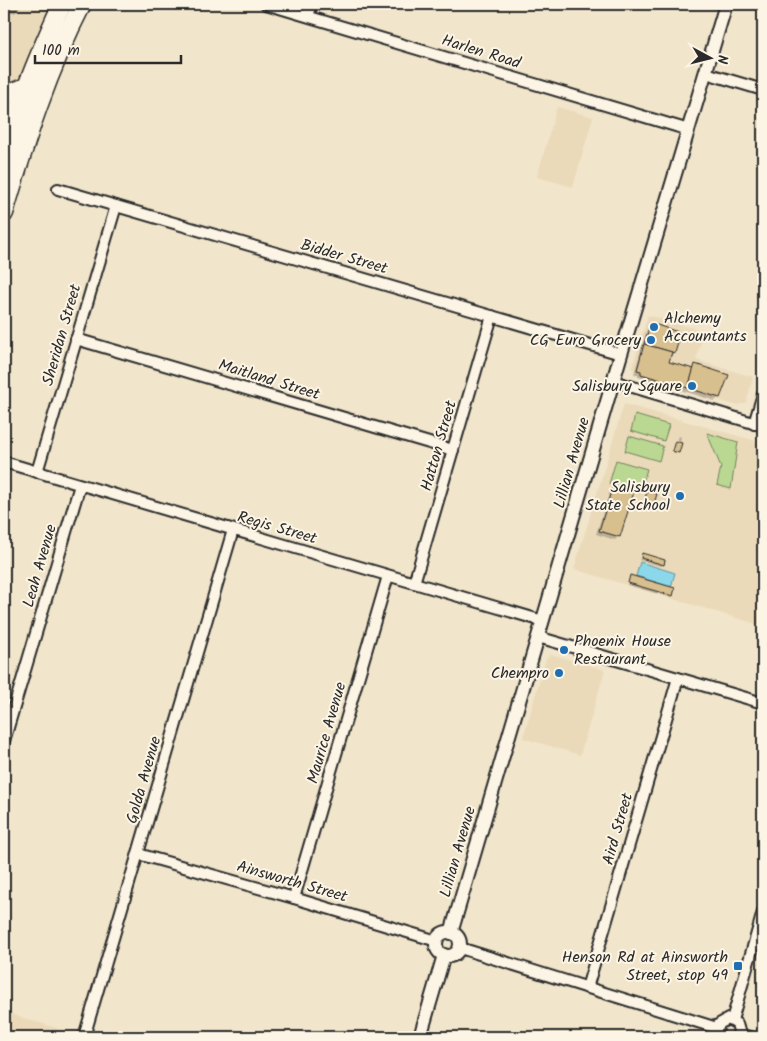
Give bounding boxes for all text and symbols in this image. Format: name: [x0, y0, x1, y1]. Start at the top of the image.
street label: Harlen Road: [438, 28, 525, 76]
scale bar: [35, 32, 181, 64]
north arrow: [684, 32, 734, 82]
text: 100 m: [42, 39, 80, 63]
text: N: [710, 54, 733, 65]
street label: Bidder Street: [298, 233, 391, 282]
street label: Sheridan Street: [36, 281, 89, 389]
place label: Alchemy Accountants: [664, 306, 747, 349]
marker: Alchemy Accountants: [648, 321, 660, 333]
place label: CG Euro Grocery: [530, 328, 641, 353]
marker: CG Euro Grocery: [645, 334, 657, 346]
street label: Maitland Street: [215, 353, 324, 408]
place label: Salisbury Square: [572, 374, 682, 399]
marker: Salisbury Square: [686, 380, 698, 392]
street label: Hatton Street: [414, 397, 464, 494]
street label: Lillian Avenue: [547, 414, 597, 512]
place label: Salisbury State School: [585, 475, 670, 518]
marker: Salisbury State School: [674, 490, 686, 502]
street label: Regis Street: [234, 505, 321, 552]
street label: Leah Avenue: [16, 521, 64, 611]
place label: Phoenix House Restaurant: [574, 629, 671, 672]
marker: Phoenix House Restaurant: [558, 644, 570, 656]
place label: Chempro: [491, 661, 549, 686]
marker: Chempro: [553, 667, 565, 679]
street label: Maurice Avenue: [301, 679, 353, 787]
street label: Golda Avenue: [120, 733, 168, 827]
street label: Aird Street: [596, 789, 640, 868]
street label: Lillian Avenue: [433, 803, 483, 901]
street label: Ainsworth Street: [234, 854, 351, 910]
place label: Henson Rd at Ainsworth Street, stop 49: [562, 945, 728, 988]
marker: Henson Rd at Ainsworth Street, stop 49: [732, 960, 744, 972]

